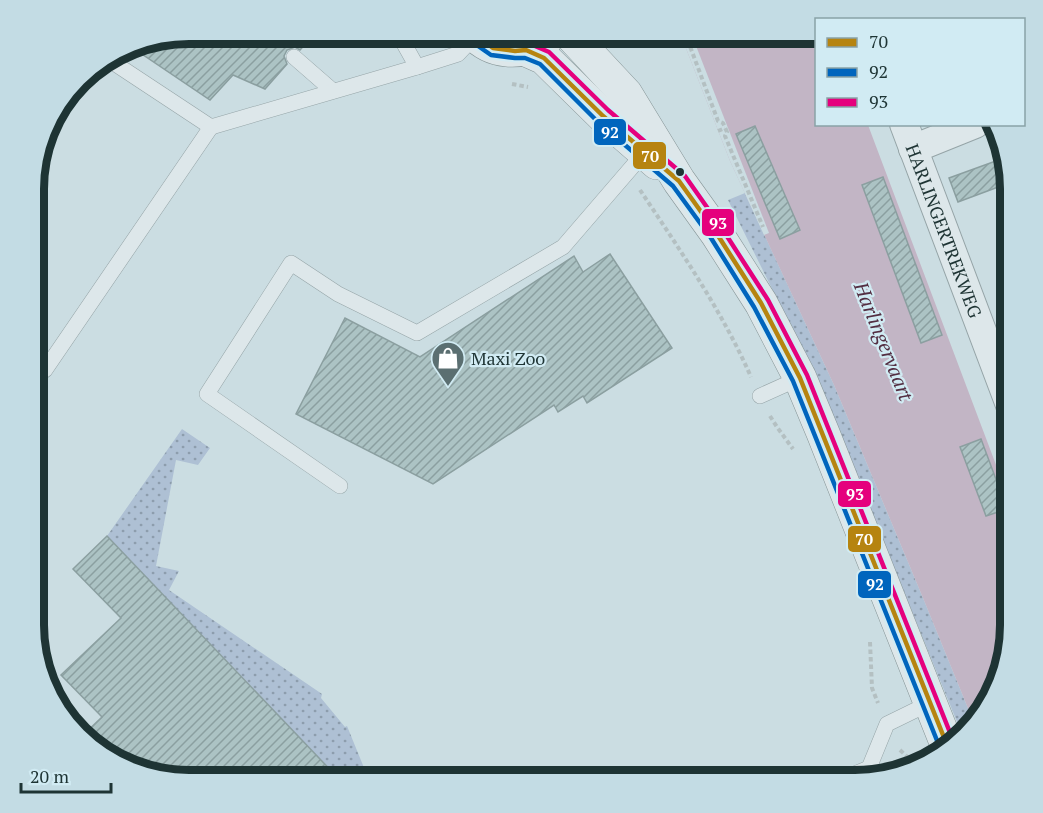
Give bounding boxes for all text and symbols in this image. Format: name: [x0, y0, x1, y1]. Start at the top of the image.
legend: [815, 18, 1025, 126]
text: 70: [869, 29, 888, 53]
text: 92: [869, 59, 888, 83]
text: 93: [869, 89, 888, 113]
line badge: 92: [593, 118, 627, 146]
text: 92: [601, 121, 619, 143]
street label: HARLINGERTREKWEG: [901, 140, 988, 322]
line badge: 70: [632, 141, 667, 170]
text: 70: [641, 145, 659, 167]
unlabelled marker: [674, 166, 686, 178]
line badge: 93: [701, 208, 735, 237]
text: 93: [709, 212, 727, 234]
water label: Harlingervaart: [848, 277, 921, 406]
shop icon: Maxi Zoo: [430, 340, 466, 387]
place label: Maxi Zoo: [471, 346, 545, 370]
line badge: 93: [837, 480, 872, 508]
text: 93: [846, 483, 864, 505]
line badge: 70: [847, 525, 882, 553]
text: 70: [855, 528, 873, 550]
line badge: 92: [857, 570, 892, 599]
text: 92: [866, 573, 884, 595]
scale bar: [21, 756, 111, 794]
text: 20 m: [30, 764, 70, 788]

